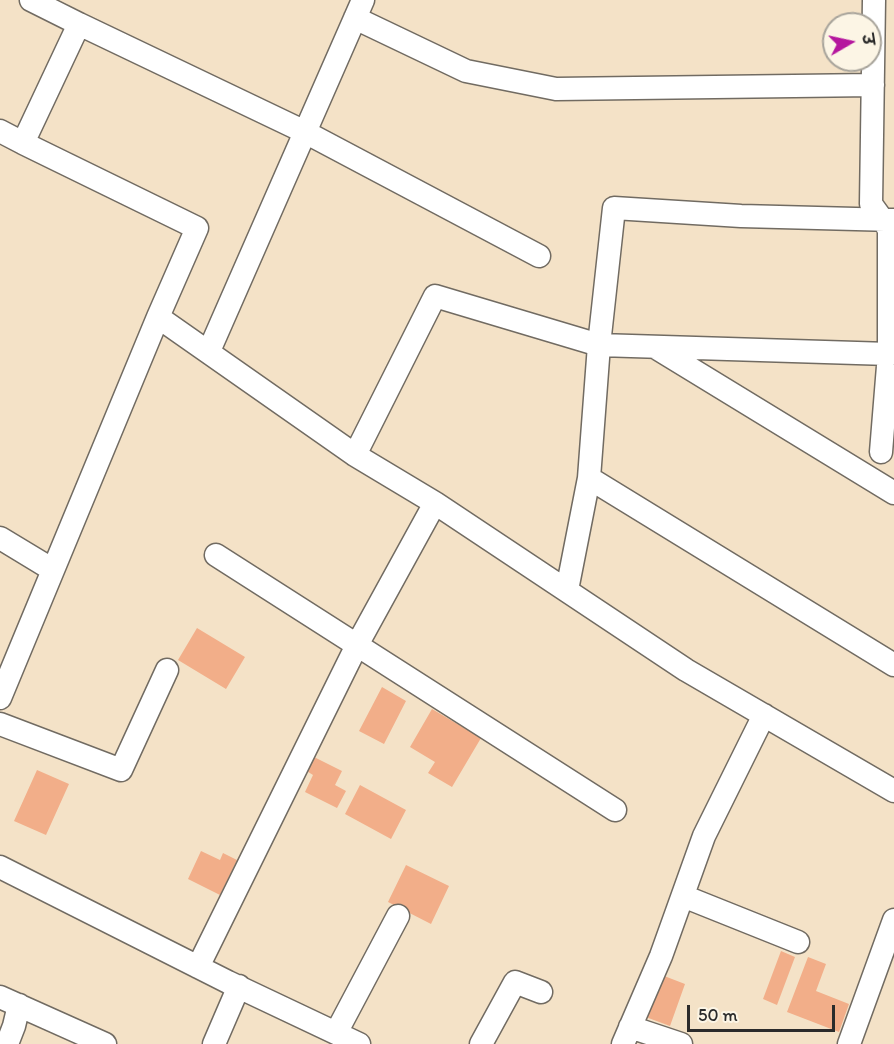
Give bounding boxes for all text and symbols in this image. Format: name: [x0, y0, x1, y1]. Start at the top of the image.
north arrow: [822, 12, 882, 72]
text: उ: [858, 33, 879, 46]
scale bar: [690, 993, 838, 1031]
text: 50 m: [698, 1004, 738, 1026]

